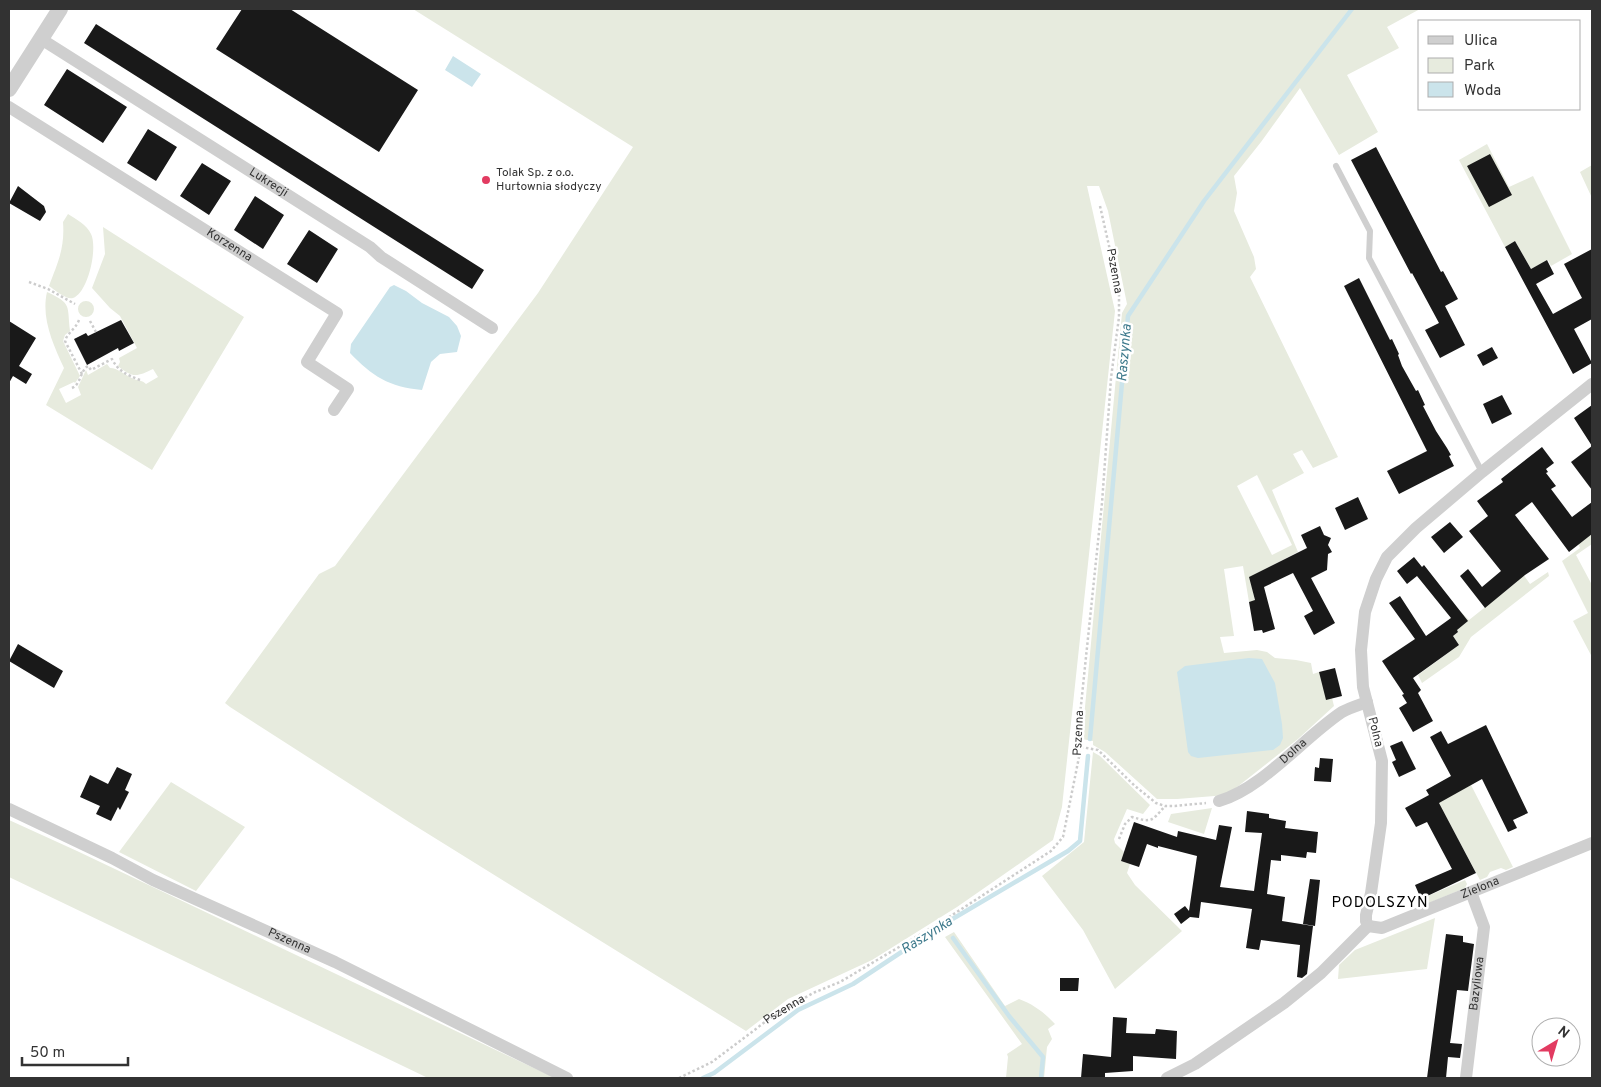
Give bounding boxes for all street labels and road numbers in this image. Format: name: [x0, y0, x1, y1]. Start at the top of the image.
street label: Lukrecji: [246, 164, 291, 201]
street label: Korzenna: [203, 225, 255, 266]
street label: Pszenna: [1102, 247, 1126, 295]
street label: Pszenna: [1070, 710, 1088, 756]
street label: Polna: [1364, 715, 1386, 749]
street label: Dolna: [1277, 735, 1311, 768]
street label: Zielona: [1458, 873, 1502, 903]
street label: Pszenna: [265, 925, 313, 958]
street label: Bazyliowa: [1466, 956, 1488, 1012]
street label: Pszenna: [760, 991, 808, 1028]

